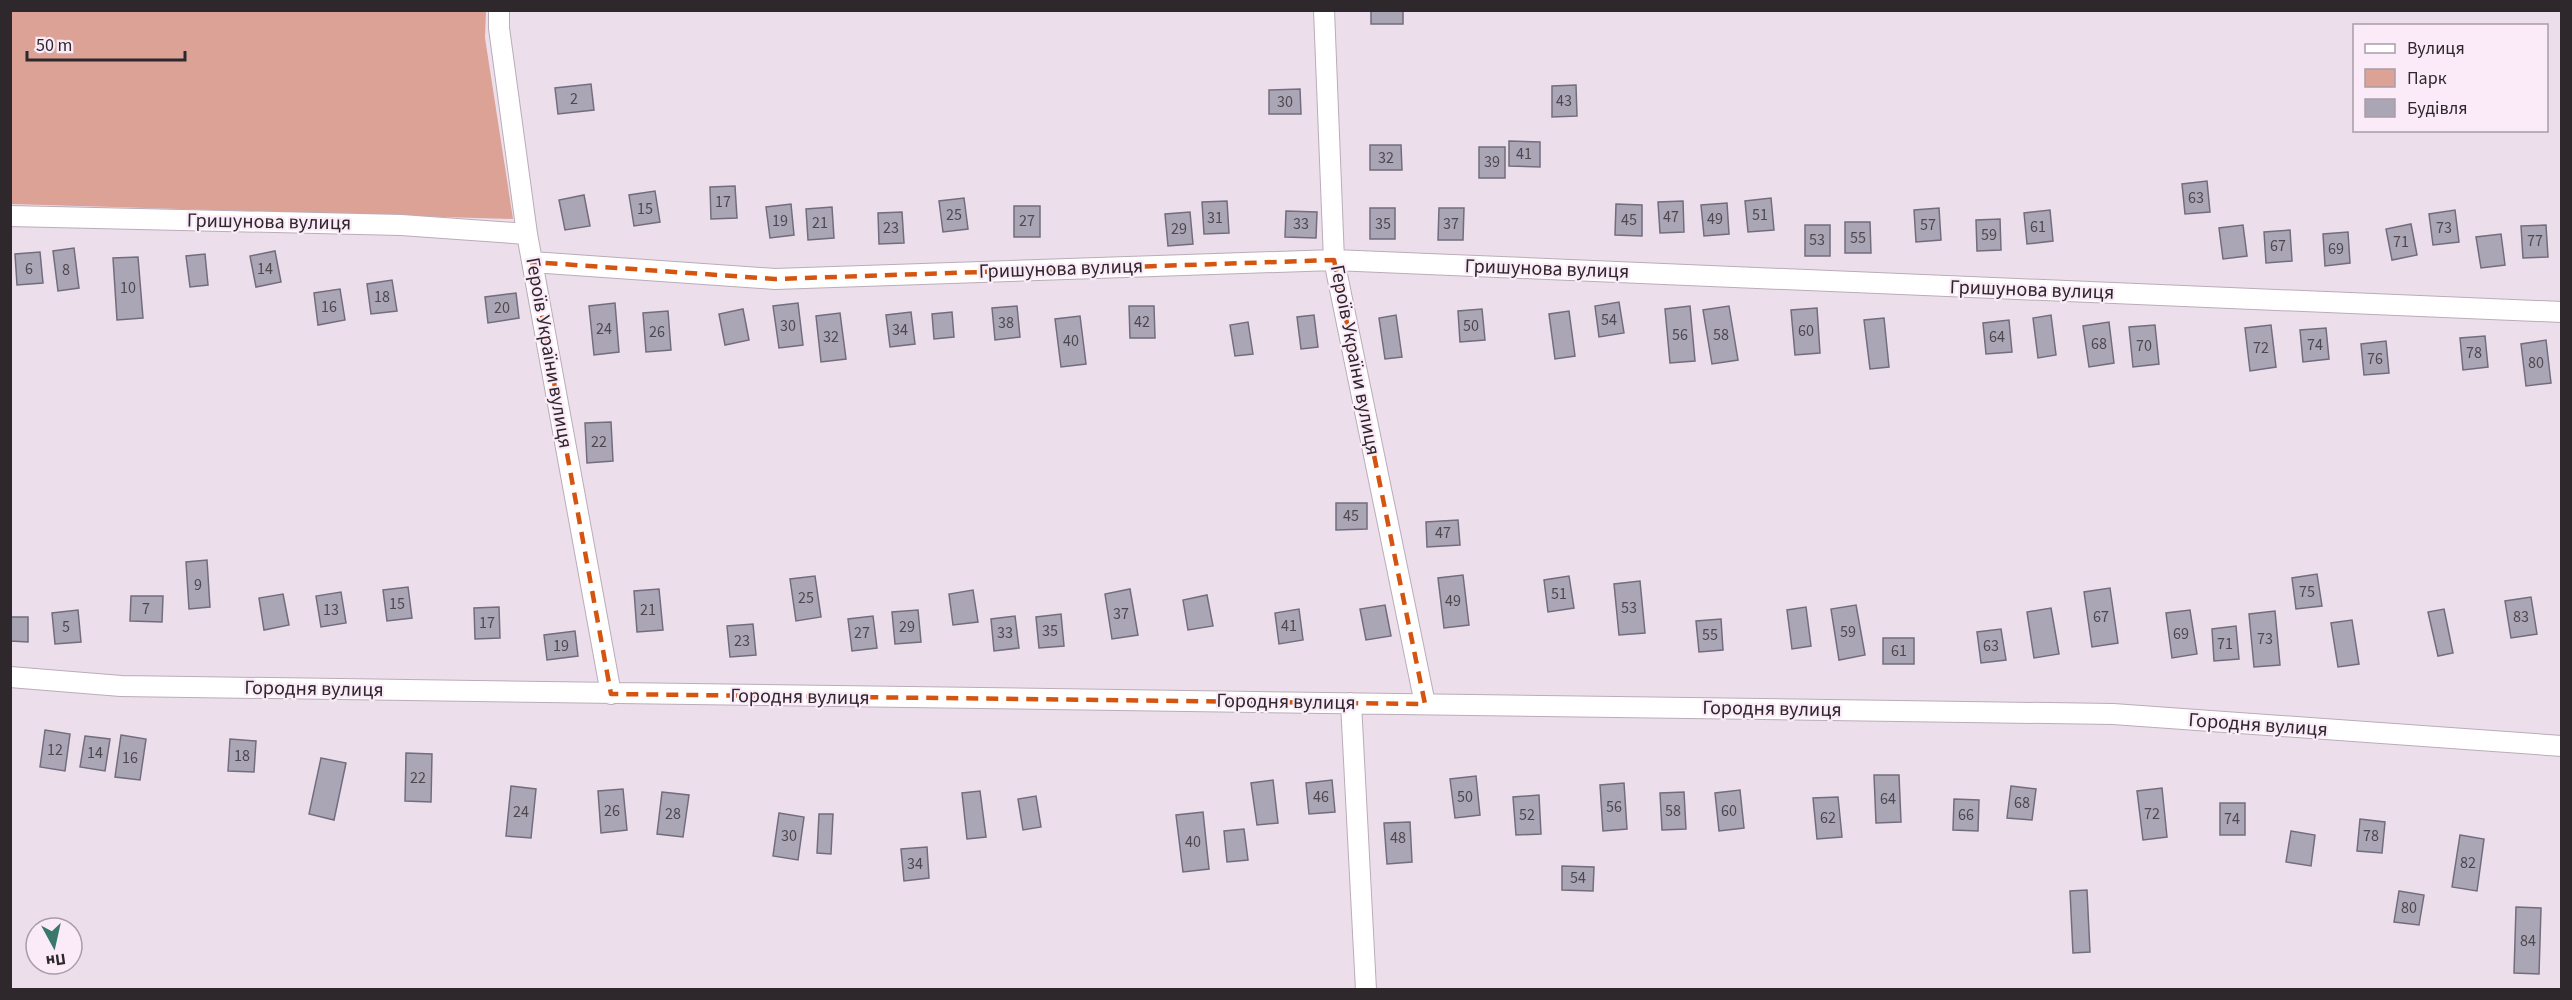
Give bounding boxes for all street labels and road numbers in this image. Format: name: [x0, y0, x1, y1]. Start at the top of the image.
street label: Гришунова вулиця: [187, 207, 351, 237]
street label: Гришунова вулиця: [978, 252, 1144, 286]
street label: Гришунова вулиця: [1464, 252, 1630, 286]
street label: Героїв України вулиця: [518, 255, 580, 451]
street label: Героїв України вулиця: [1323, 262, 1387, 458]
street label: Гришунова вулиця: [1949, 273, 2115, 307]
street label: Городня вулиця: [244, 674, 384, 704]
street label: Городня вулиця: [730, 682, 870, 712]
street label: Городня вулиця: [1216, 687, 1356, 717]
street label: Городня вулиця: [1702, 694, 1842, 724]
street label: Городня вулиця: [2187, 706, 2329, 744]

